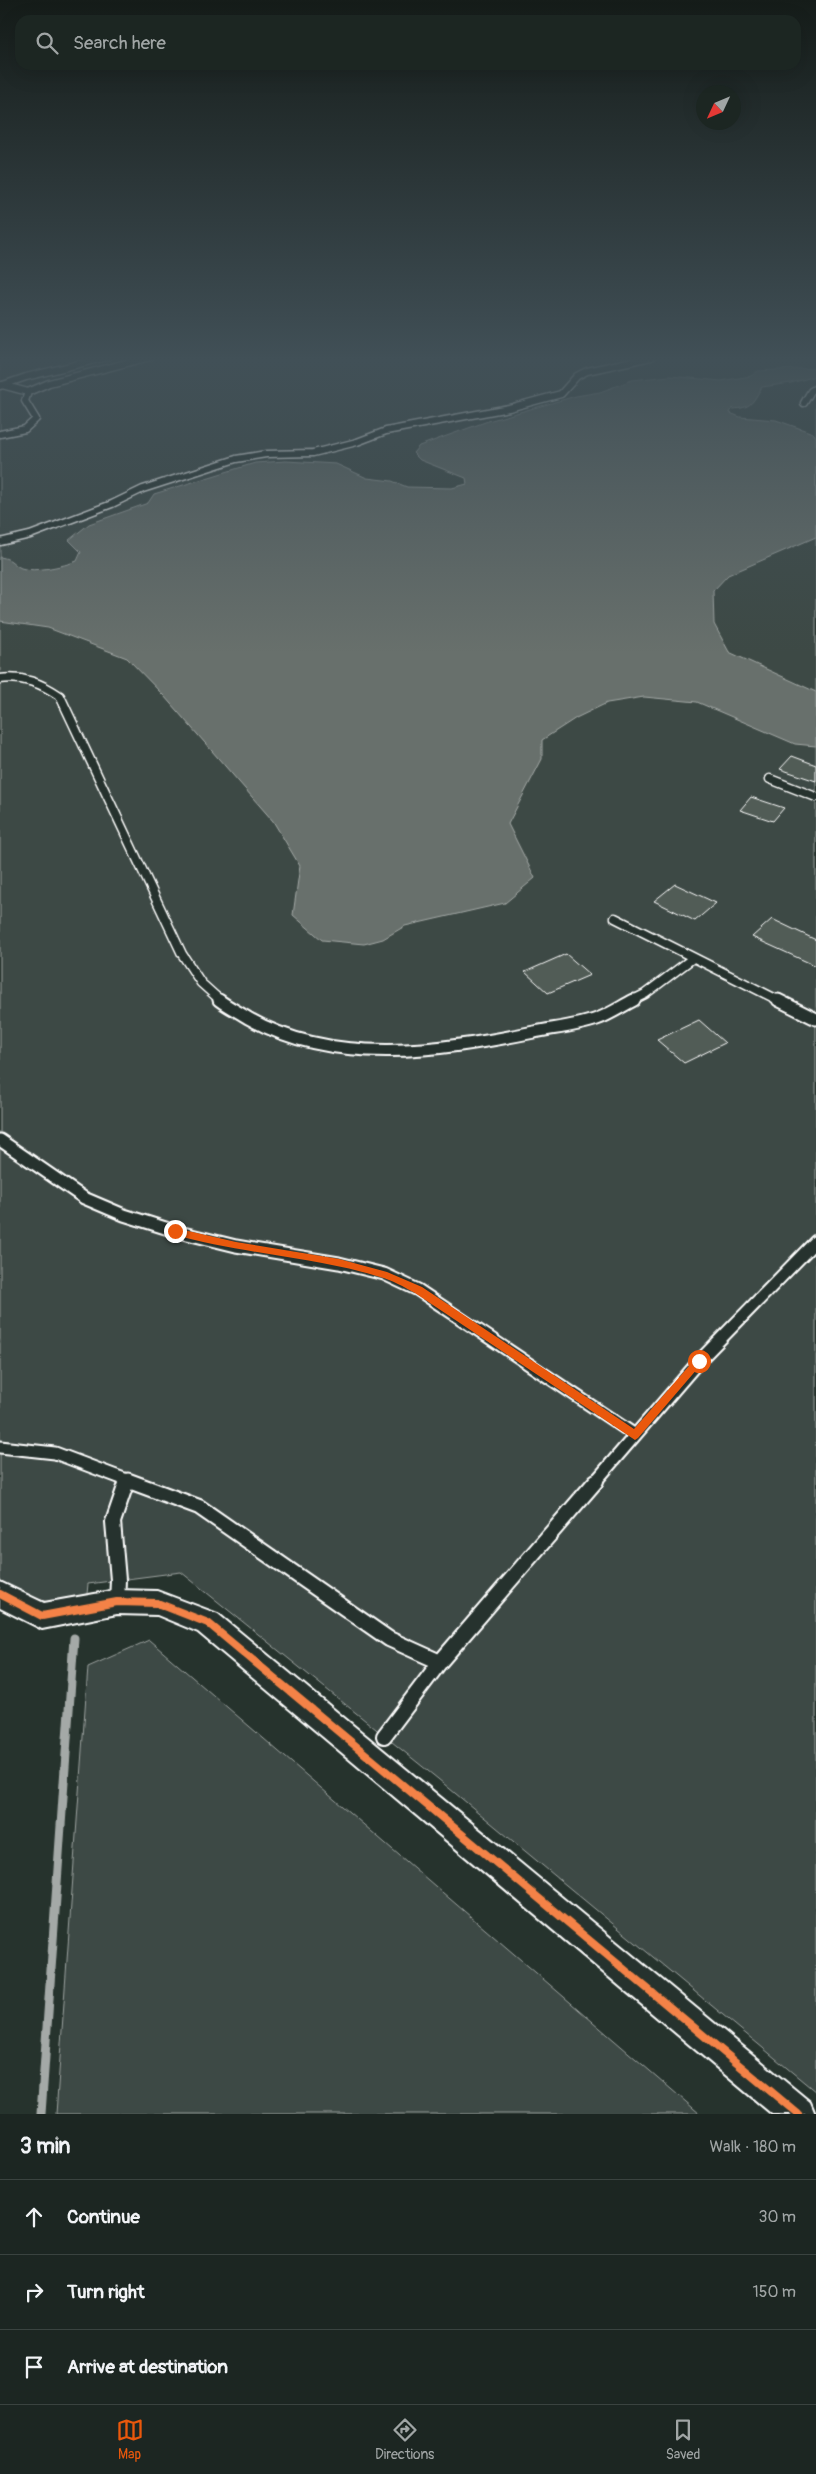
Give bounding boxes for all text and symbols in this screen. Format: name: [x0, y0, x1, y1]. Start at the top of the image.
search box: [15, 15, 801, 70]
icon: search: [33, 29, 61, 57]
text: Search here: [73, 31, 166, 55]
north arrow: [696, 85, 741, 130]
route end: [164, 1220, 187, 1243]
route start: [688, 1350, 711, 1373]
text: 3 min: [20, 2133, 70, 2160]
text: Walk · 180 m: [709, 2137, 796, 2157]
icon: ahead: [20, 2203, 48, 2231]
text: Continue: [67, 2205, 140, 2229]
text: 30 m: [758, 2207, 796, 2227]
icon: right: [20, 2278, 48, 2306]
text: Turn right: [67, 2280, 145, 2304]
text: 150 m: [752, 2282, 796, 2302]
icon: arrive: [20, 2353, 48, 2381]
text: Arrive at destination: [67, 2355, 228, 2379]
tab: Map: [116, 2416, 144, 2463]
tab: Directions: [375, 2416, 434, 2463]
tab: Saved: [666, 2416, 700, 2463]

